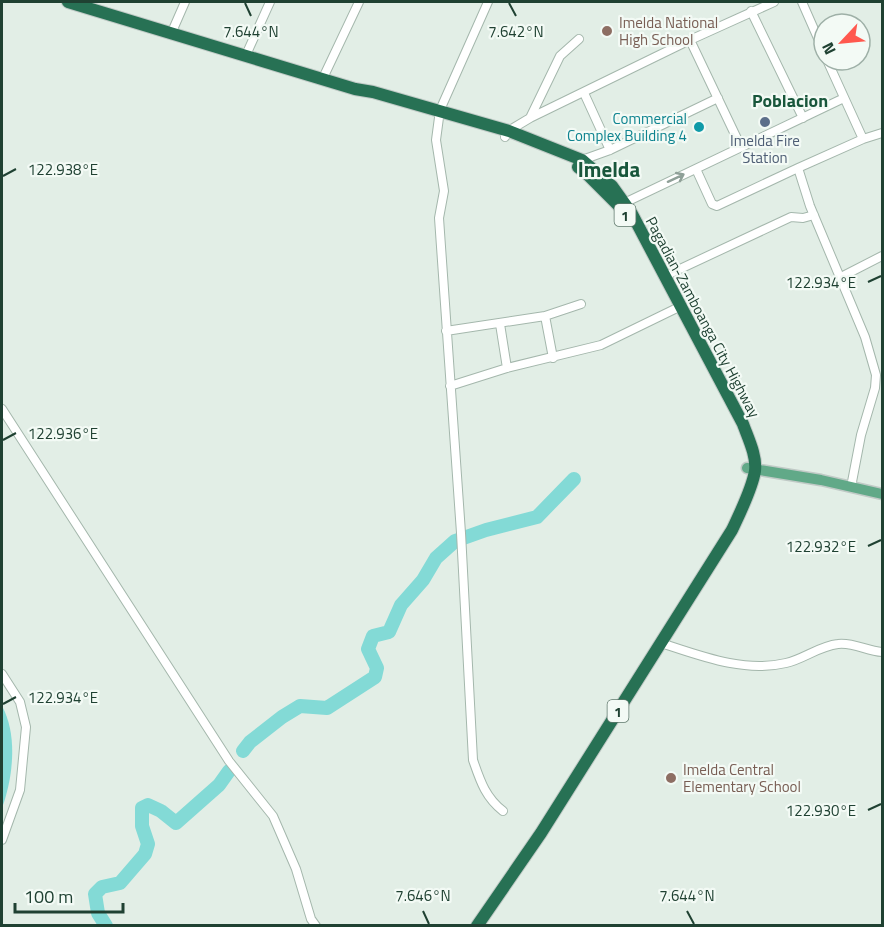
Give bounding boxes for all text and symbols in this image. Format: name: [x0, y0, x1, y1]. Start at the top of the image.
place label: Imelda National High School: [619, 11, 718, 51]
north arrow: [812, 12, 872, 72]
text: 7.644°N: [223, 20, 279, 43]
text: 7.642°N: [488, 20, 544, 43]
marker: Imelda National High School: [600, 24, 614, 38]
text: N: [815, 38, 842, 59]
district label: Poblacion: [752, 87, 828, 114]
place label: Commercial Complex Building 4: [567, 107, 687, 147]
marker: Imelda Fire Station: [758, 115, 772, 129]
marker: Commercial Complex Building 4: [692, 120, 706, 134]
place label: Imelda Fire Station: [730, 129, 800, 169]
district label: Imelda: [578, 153, 640, 185]
text: 122.938°E: [28, 158, 98, 181]
one-way arrow: [667, 171, 685, 183]
road number: 1: [614, 204, 636, 226]
street label: Pagadian-Zamboanga City Highway: [640, 212, 766, 422]
text: 122.934°E: [786, 271, 856, 294]
text: 122.936°E: [28, 422, 98, 445]
text: 122.932°E: [786, 535, 856, 558]
text: 122.934°E: [28, 686, 98, 709]
road number: 1: [608, 700, 628, 722]
place label: Imelda Central Elementary School: [683, 758, 801, 798]
marker: Imelda Central Elementary School: [664, 771, 678, 785]
text: 122.930°E: [786, 799, 856, 822]
scale bar: [15, 876, 123, 914]
text: 100 m: [24, 883, 73, 910]
text: 7.646°N: [395, 884, 451, 907]
text: 7.644°N: [659, 884, 715, 907]

